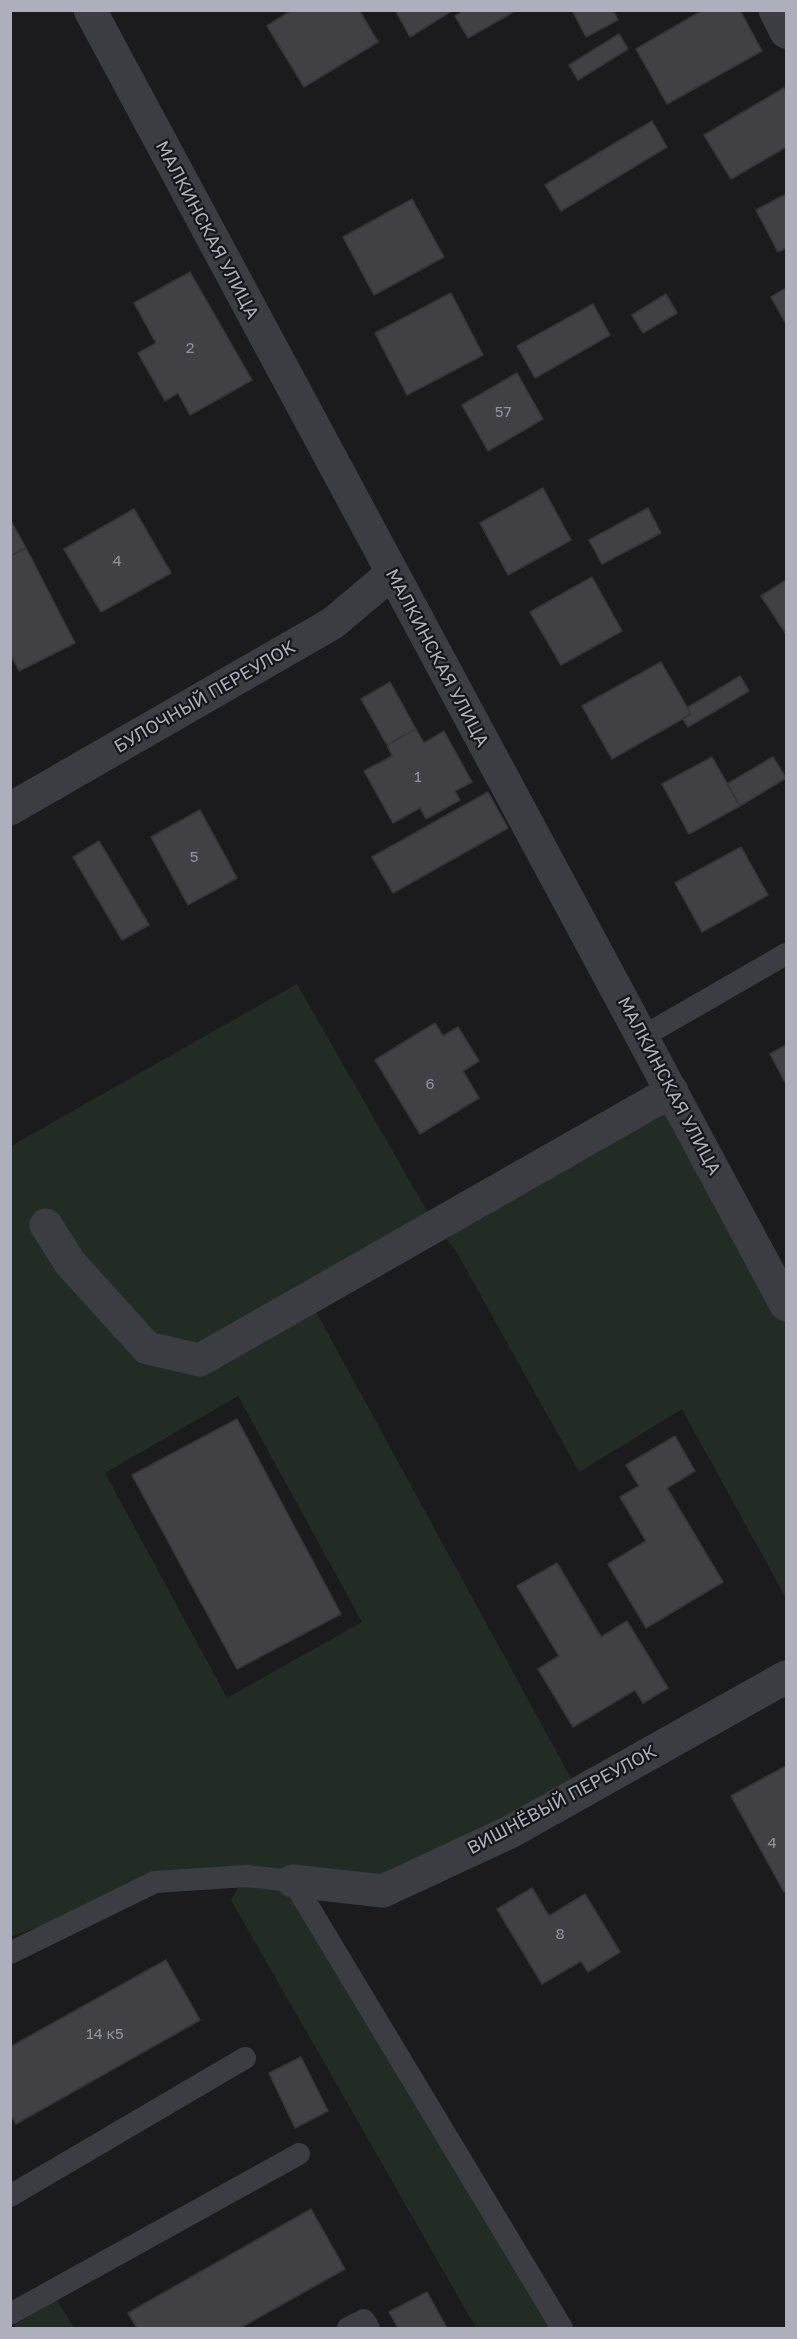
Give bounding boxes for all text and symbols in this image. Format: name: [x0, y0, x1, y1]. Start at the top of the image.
street label: МАЛКИНСКАЯ УЛИЦА: [151, 137, 263, 323]
house number: 2: [186, 339, 194, 357]
house number: 57: [495, 403, 511, 421]
house number: 4: [112, 552, 122, 570]
street label: МАЛКИНСКАЯ УЛИЦА: [381, 565, 493, 751]
street label: БУЛОЧНЫЙ ПЕРЕУЛОК: [110, 636, 300, 758]
house number: 1: [414, 768, 422, 786]
house number: 5: [190, 848, 198, 866]
street label: МАЛКИНСКАЯ УЛИЦА: [613, 993, 725, 1179]
house number: 6: [425, 1075, 435, 1093]
street label: ВИШНЁВЫЙ ПЕРЕУЛОК: [464, 1741, 660, 1859]
house number: 4: [767, 1834, 777, 1852]
house number: 8: [555, 1925, 565, 1943]
house number: 14 к5: [86, 2025, 124, 2043]

